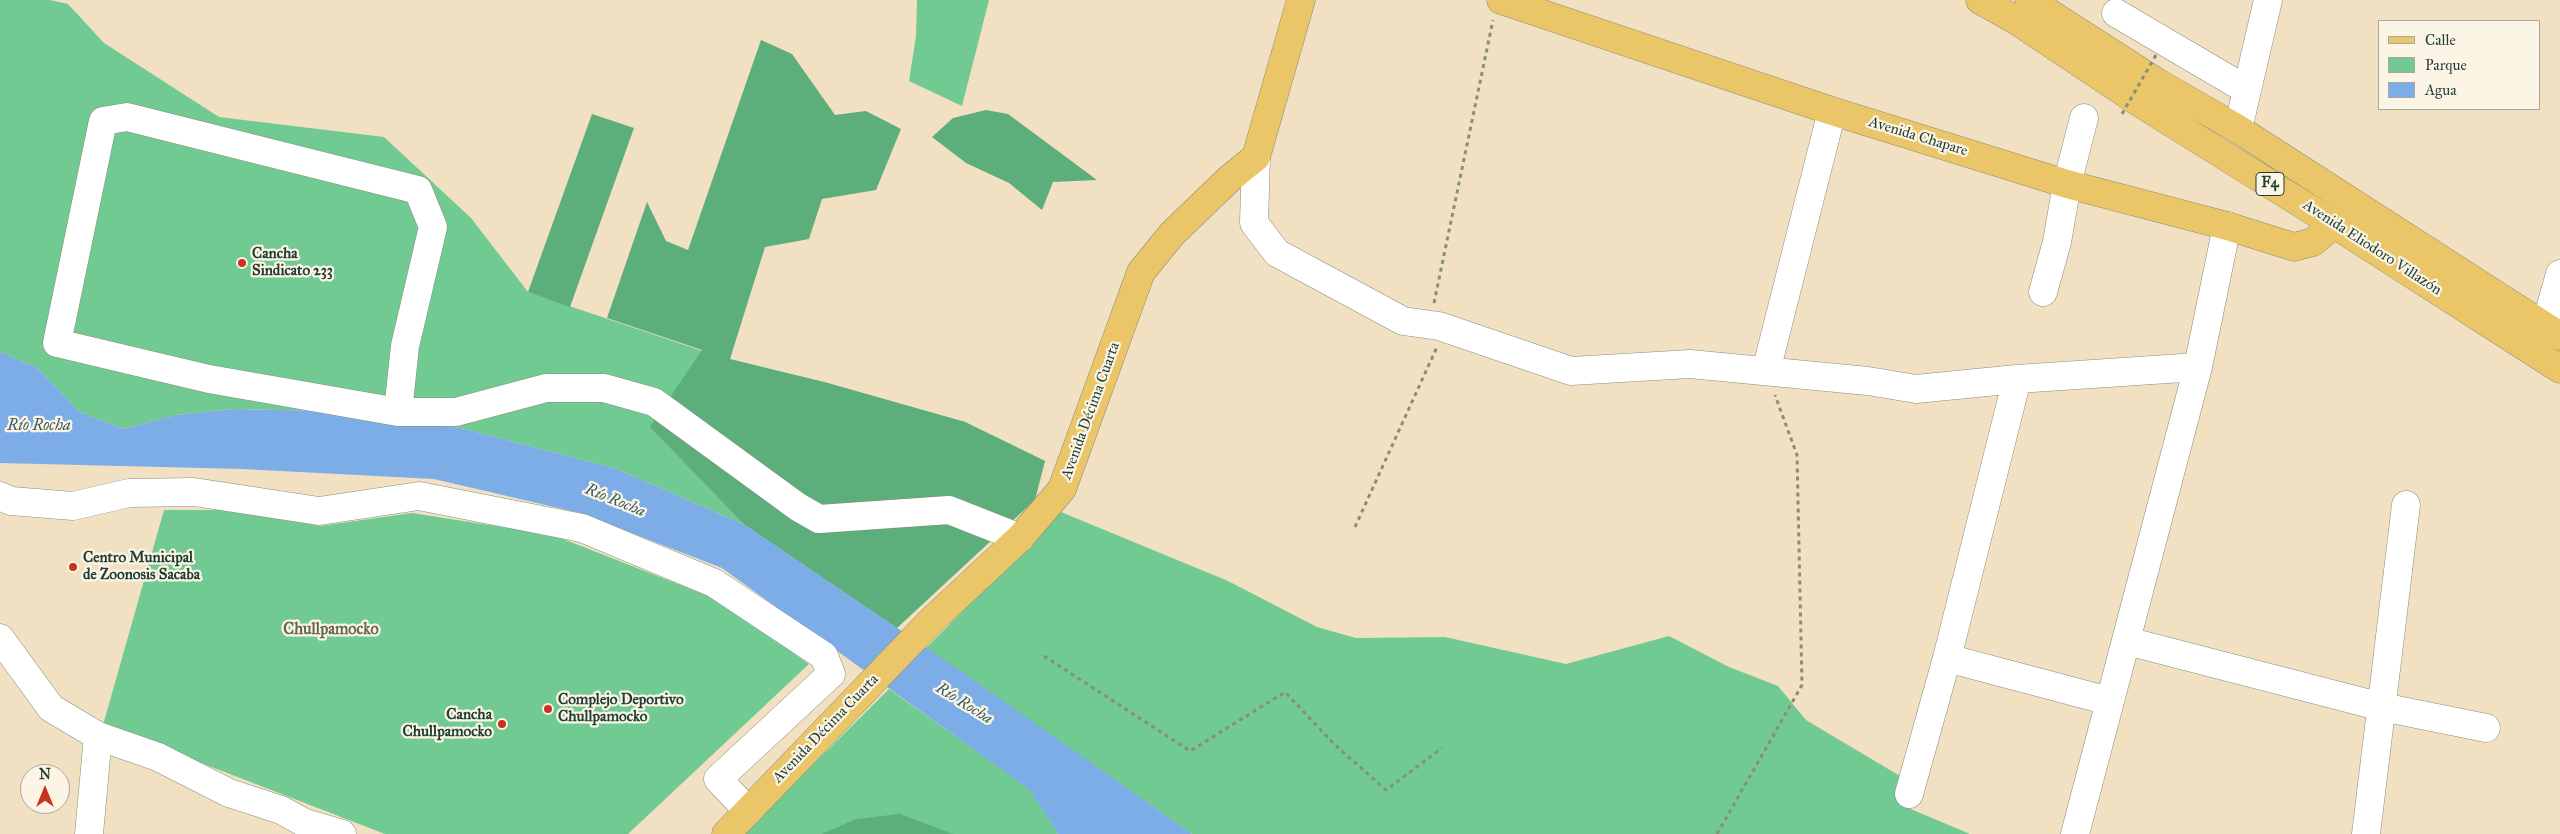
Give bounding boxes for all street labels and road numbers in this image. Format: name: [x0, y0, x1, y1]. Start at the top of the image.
street label: Avenida Chapare: [1866, 113, 1970, 161]
road number: F4: [2256, 172, 2284, 195]
street label: Avenida Eliodoro Villazón: [2299, 196, 2445, 300]
street label: Avenida Décima Cuarta: [1058, 340, 1124, 482]
street label: Avenida Décima Cuarta: [769, 671, 883, 787]

